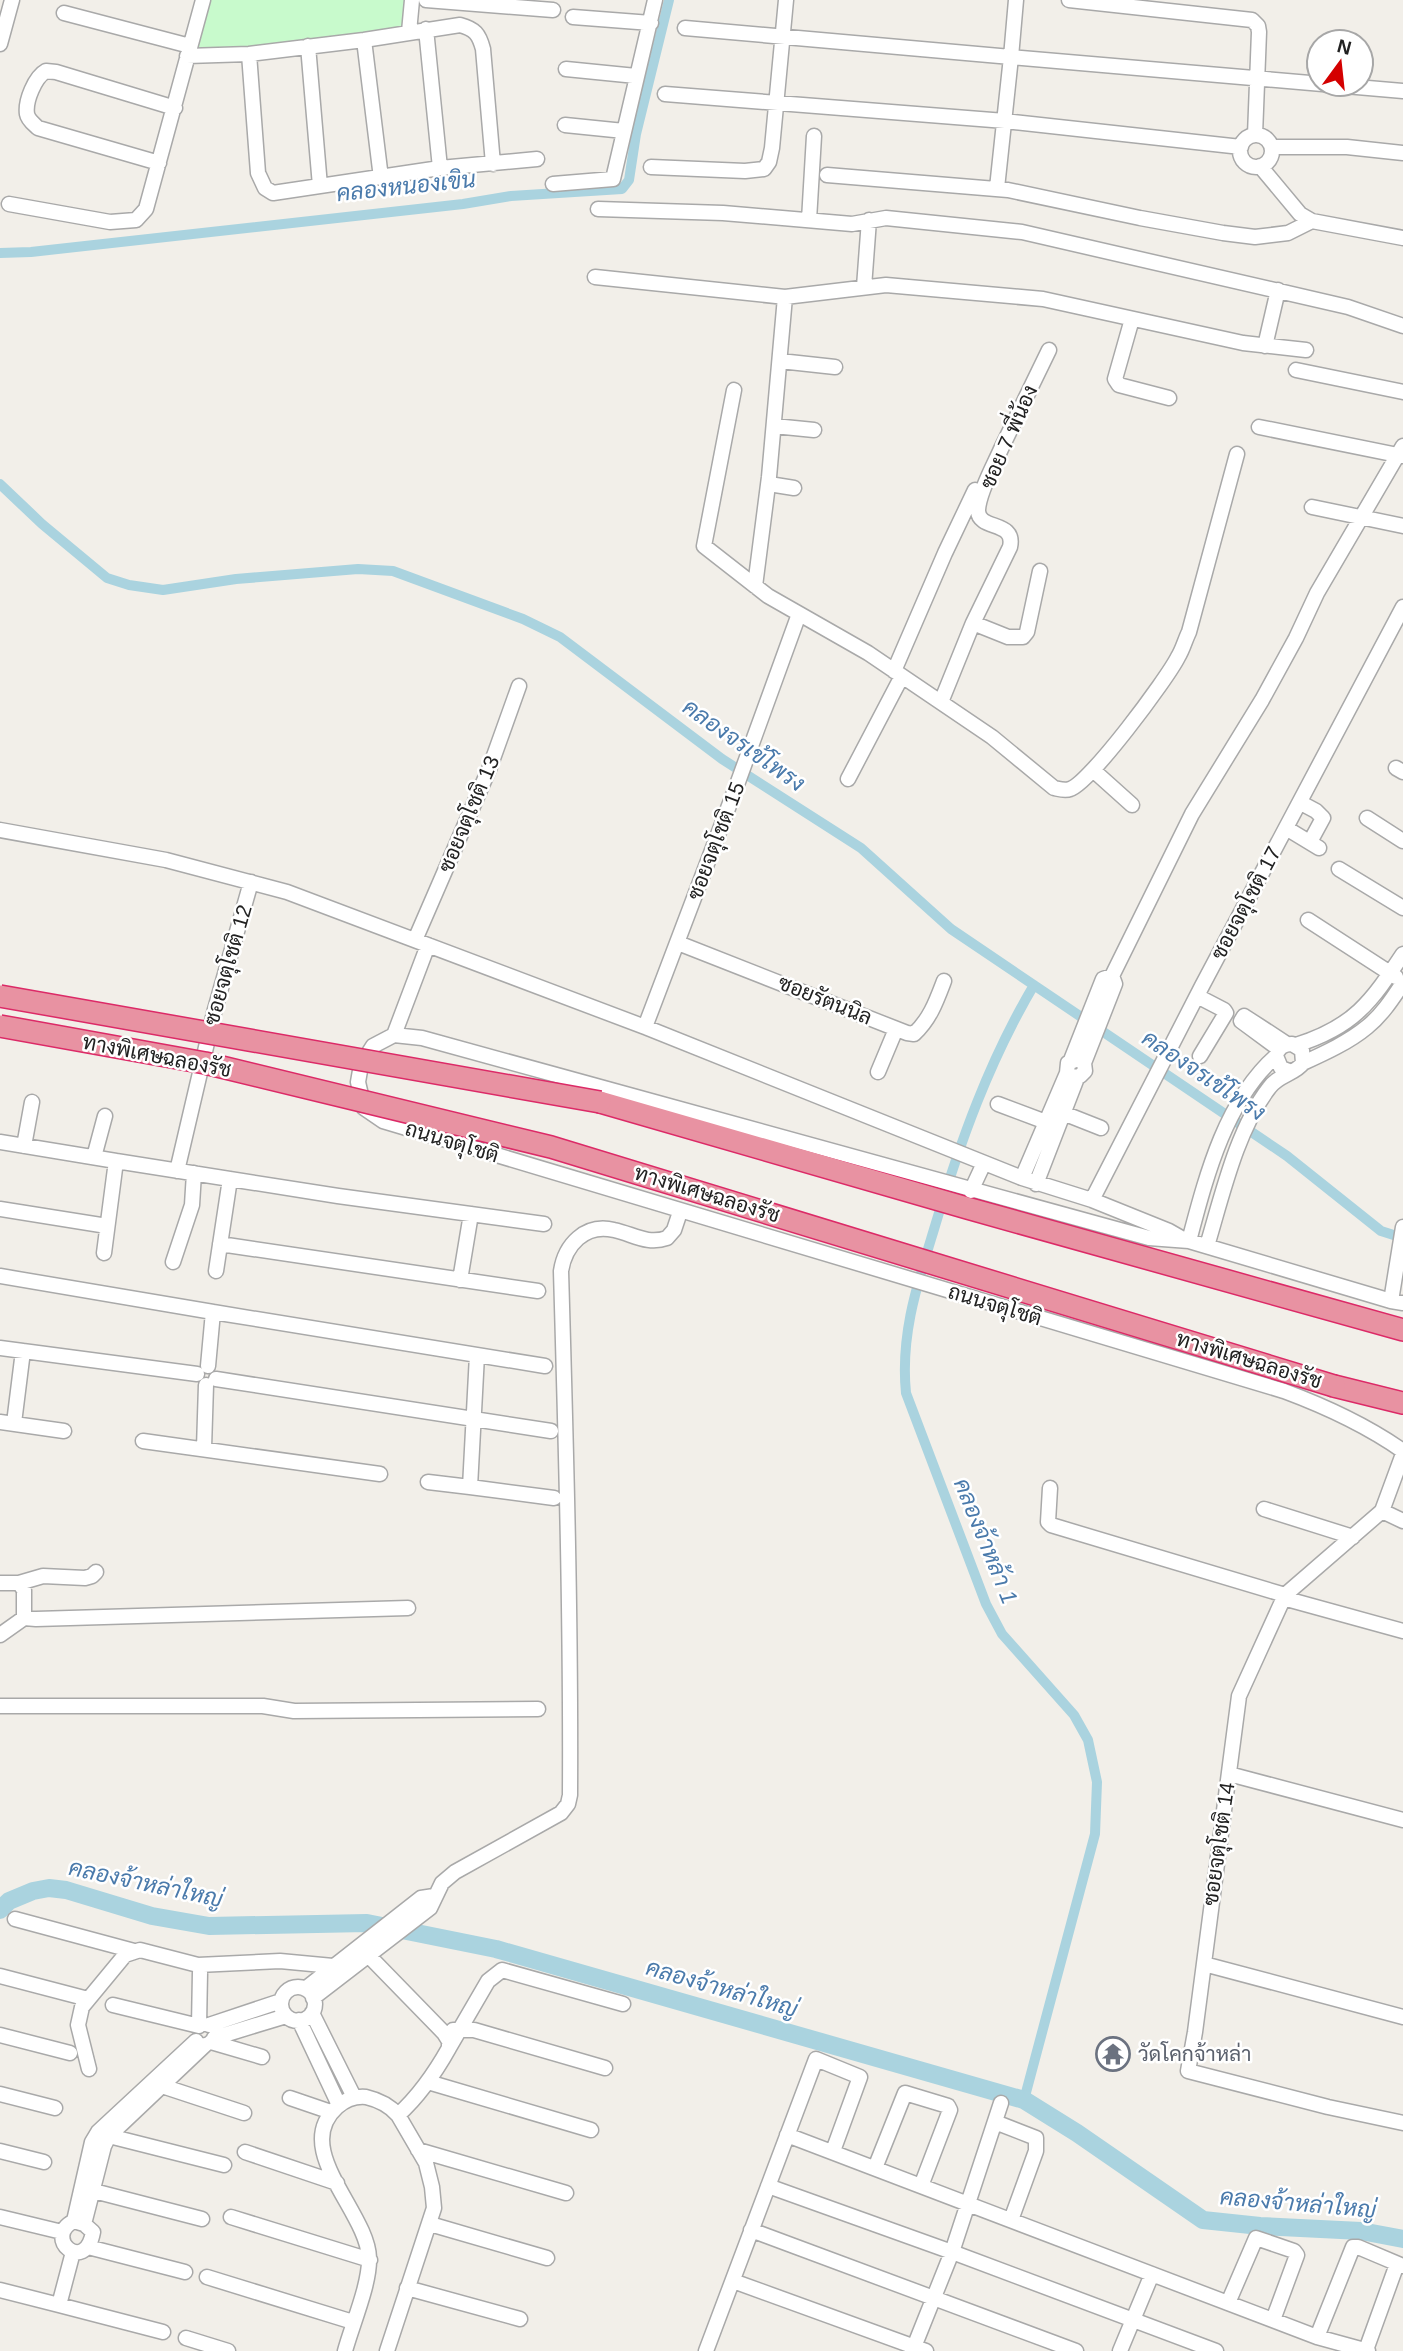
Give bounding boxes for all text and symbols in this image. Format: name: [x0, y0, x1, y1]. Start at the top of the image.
north arrow: [1305, 28, 1375, 98]
text: N: [1335, 35, 1354, 59]
water label: คลองหนองเขิน: [335, 165, 477, 206]
street label: ซอย 7 พี่น้อง: [968, 378, 1042, 492]
water label: คลองจรเข้โพรง: [678, 691, 812, 797]
street label: ซอยจตุโชติ 13: [433, 752, 506, 877]
street label: ซอยจตุโชติ 15: [682, 778, 751, 904]
street label: ซอยจตุโชติ 17: [1205, 842, 1288, 964]
street label: ซอยจตุโชติ 12: [198, 902, 259, 1029]
street label: ซอยรัตนนิล: [775, 970, 875, 1029]
water label: คลองจรเข้โพรง: [1138, 1022, 1272, 1126]
street label: ทางพิเศษฉลองรัช: [81, 1030, 233, 1081]
street label: ถนนจตุโชติ: [402, 1115, 502, 1170]
street label: ทางพิเศษฉลองรัช: [632, 1160, 783, 1227]
street label: ถนนจตุโชติ: [945, 1278, 1045, 1333]
street label: ทางพิเศษฉลองรัช: [1174, 1326, 1325, 1393]
water label: คลองจ้าหล้า 1: [949, 1474, 1024, 1608]
street label: ซอยจตุโชติ 14: [1197, 1780, 1242, 1908]
water label: คลองจ้าหล่าใหญ่: [66, 1851, 227, 1913]
water label: คลองจ้าหล่าใหญ่: [643, 1951, 803, 2023]
temple icon: วัดโคกจ้าหล่า: [1094, 2035, 1132, 2073]
place label: วัดโคกจ้าหล่า: [1138, 2041, 1251, 2065]
water label: คลองจ้าหล่าใหญ่: [1219, 2180, 1379, 2224]

